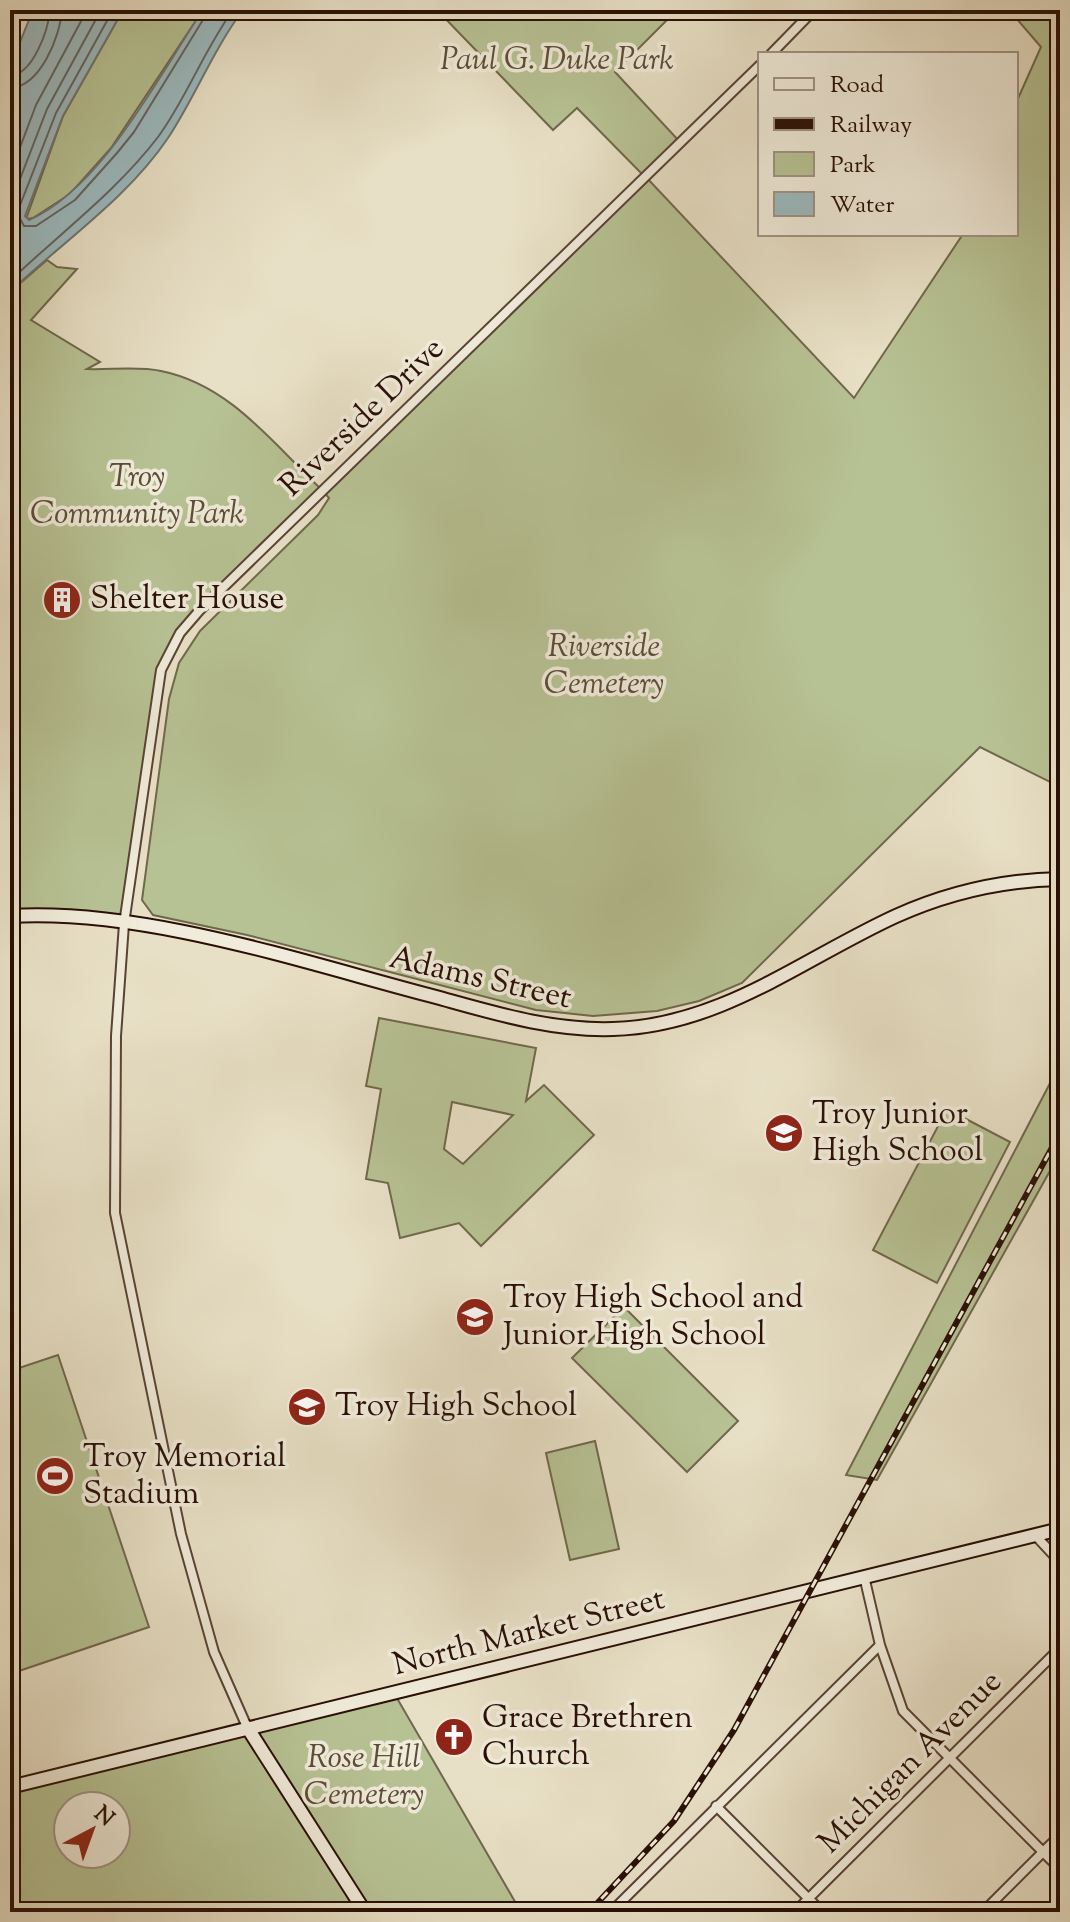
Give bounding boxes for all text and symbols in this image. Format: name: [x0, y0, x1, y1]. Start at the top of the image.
park label: Paul G. Duke Park: [440, 38, 674, 84]
legend: [758, 52, 1018, 236]
text: Road: [830, 69, 884, 103]
text: Railway: [830, 109, 912, 143]
text: Park: [830, 149, 876, 183]
text: Water: [830, 189, 894, 223]
street label: Riverside Drive: [271, 328, 455, 508]
park label: Troy Community Park: [30, 455, 244, 538]
place label: Shelter House: [90, 577, 284, 623]
building icon: Shelter House: [41, 579, 83, 621]
park label: Riverside Cemetery: [544, 625, 664, 708]
street label: Adams Street: [384, 936, 576, 1022]
place label: Troy Junior High School: [812, 1092, 983, 1175]
school or university icon: Troy Junior High School: [763, 1112, 805, 1154]
place label: Troy High School and Junior High School: [501, 1276, 803, 1359]
school or university icon: Troy High School and Junior High School: [454, 1296, 496, 1338]
place label: Troy High School: [335, 1384, 577, 1430]
school or university icon: Troy High School: [286, 1386, 328, 1428]
place label: Troy Memorial Stadium: [83, 1435, 286, 1518]
sports icon: Troy Memorial Stadium: [34, 1455, 76, 1497]
street label: North Market Street: [388, 1577, 670, 1689]
street label: Michigan Avenue: [809, 1661, 1013, 1865]
place label: Grace Brethren Church: [482, 1696, 693, 1779]
church icon: Grace Brethren Church: [433, 1716, 475, 1758]
park label: Rose Hill Cemetery: [304, 1736, 424, 1819]
north arrow: [52, 1790, 132, 1870]
text: N: [86, 1799, 121, 1835]

